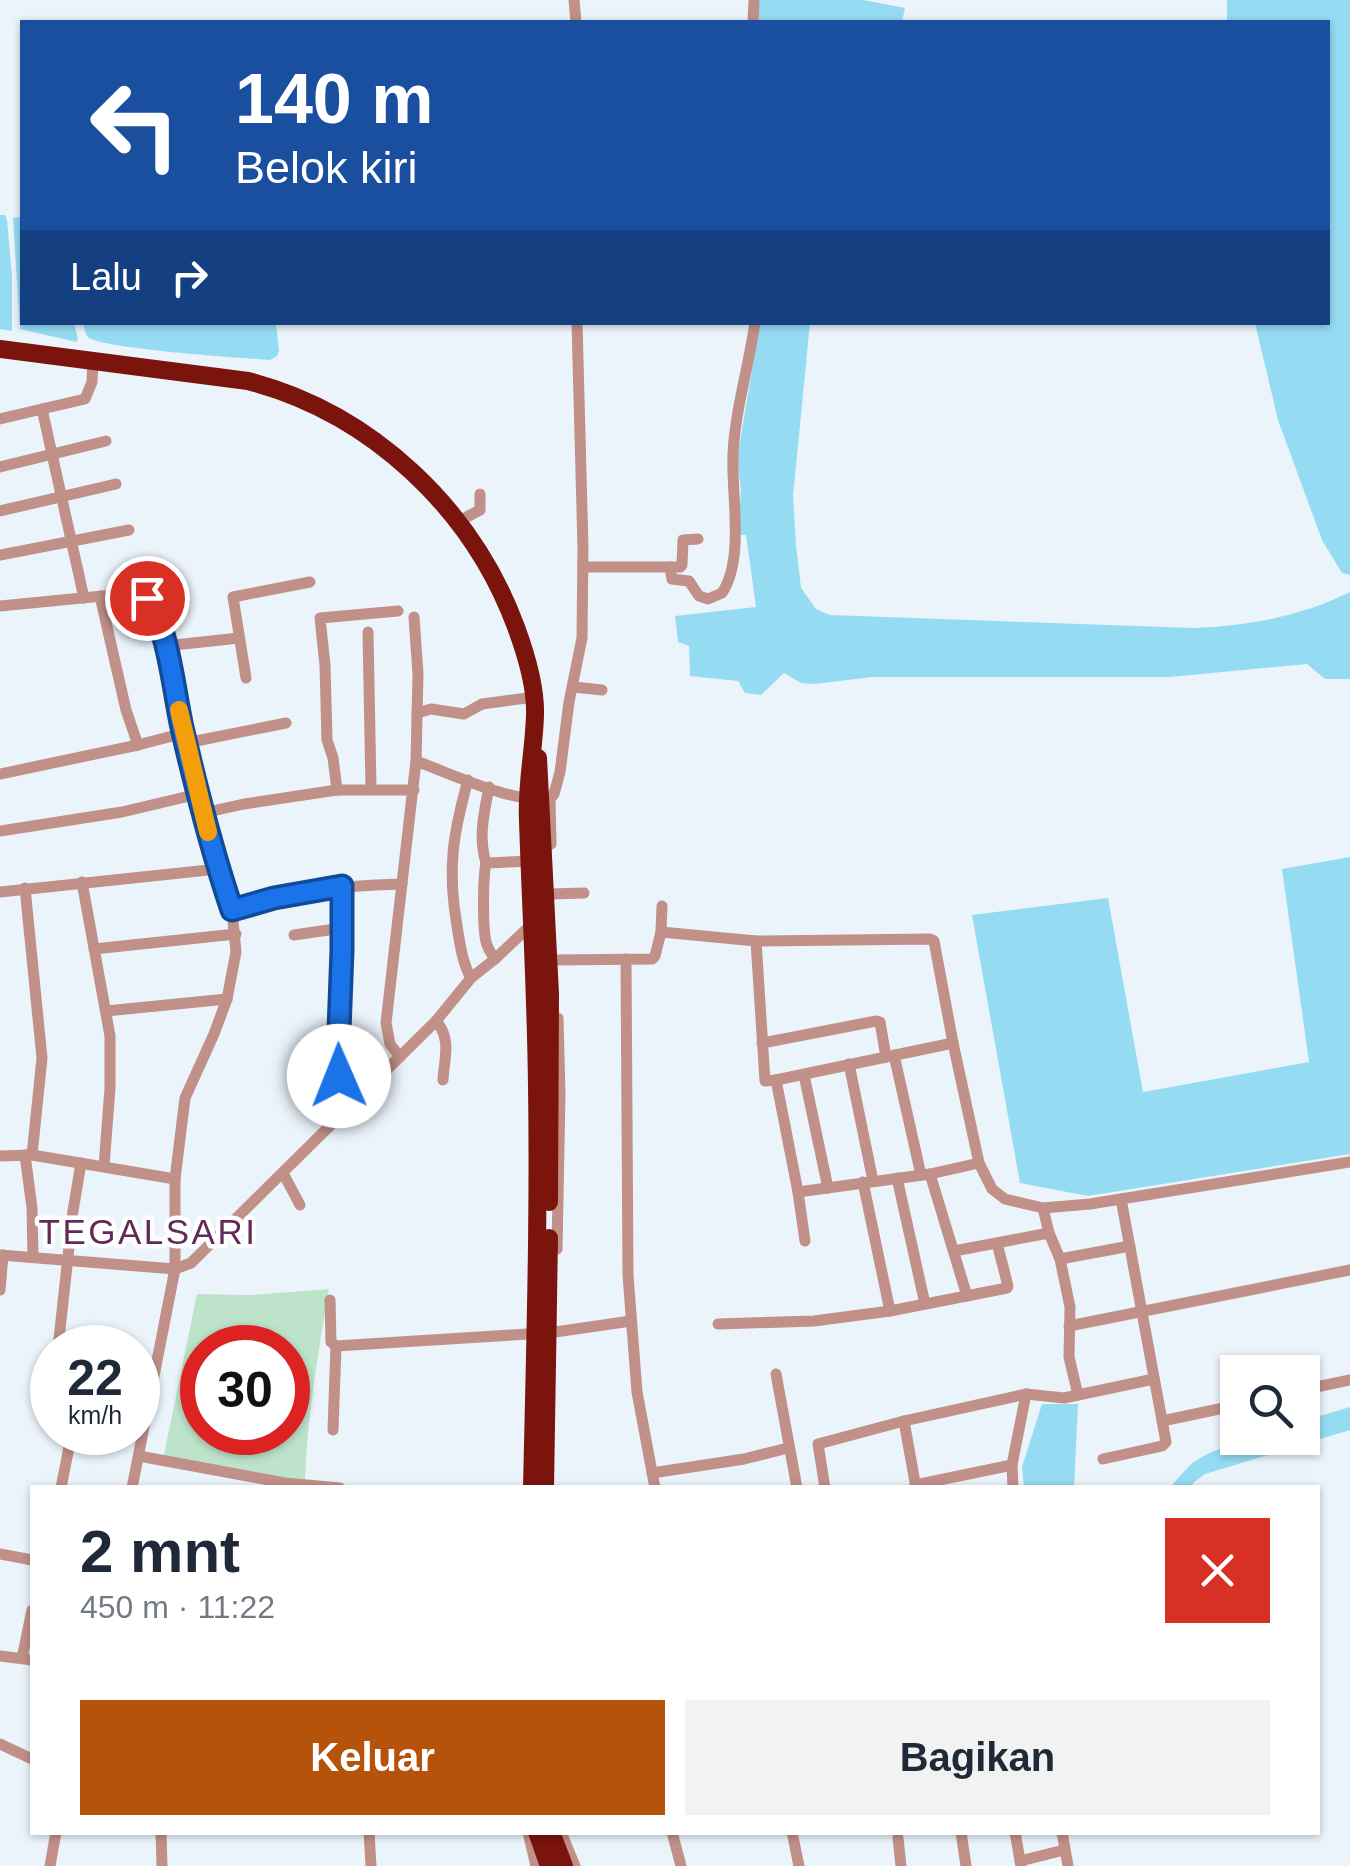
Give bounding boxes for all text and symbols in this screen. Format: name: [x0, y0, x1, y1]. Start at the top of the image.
icon: left: [70, 60, 200, 190]
text: 140 m: [235, 60, 433, 138]
text: Belok kiri: [235, 142, 418, 193]
icon: right: [162, 250, 217, 305]
text: Lalu: [70, 256, 142, 298]
pin: [105, 556, 190, 641]
icon: arrive: [120, 571, 175, 626]
position arrow: [287, 1024, 391, 1128]
district label: TEGALSARI: [39, 1212, 257, 1251]
speed limit sign: 30: [180, 1325, 310, 1455]
text: 22: [67, 1350, 123, 1406]
map controls: [1220, 1355, 1320, 1455]
button: search: [1220, 1355, 1320, 1455]
text: km/h: [68, 1401, 122, 1429]
text: 2 mnt: [80, 1518, 240, 1585]
button: close: [1165, 1518, 1270, 1623]
text: 450 m · 11:22: [80, 1589, 275, 1625]
button: Keluar: [80, 1700, 665, 1815]
button: Bagikan: [685, 1700, 1270, 1815]

